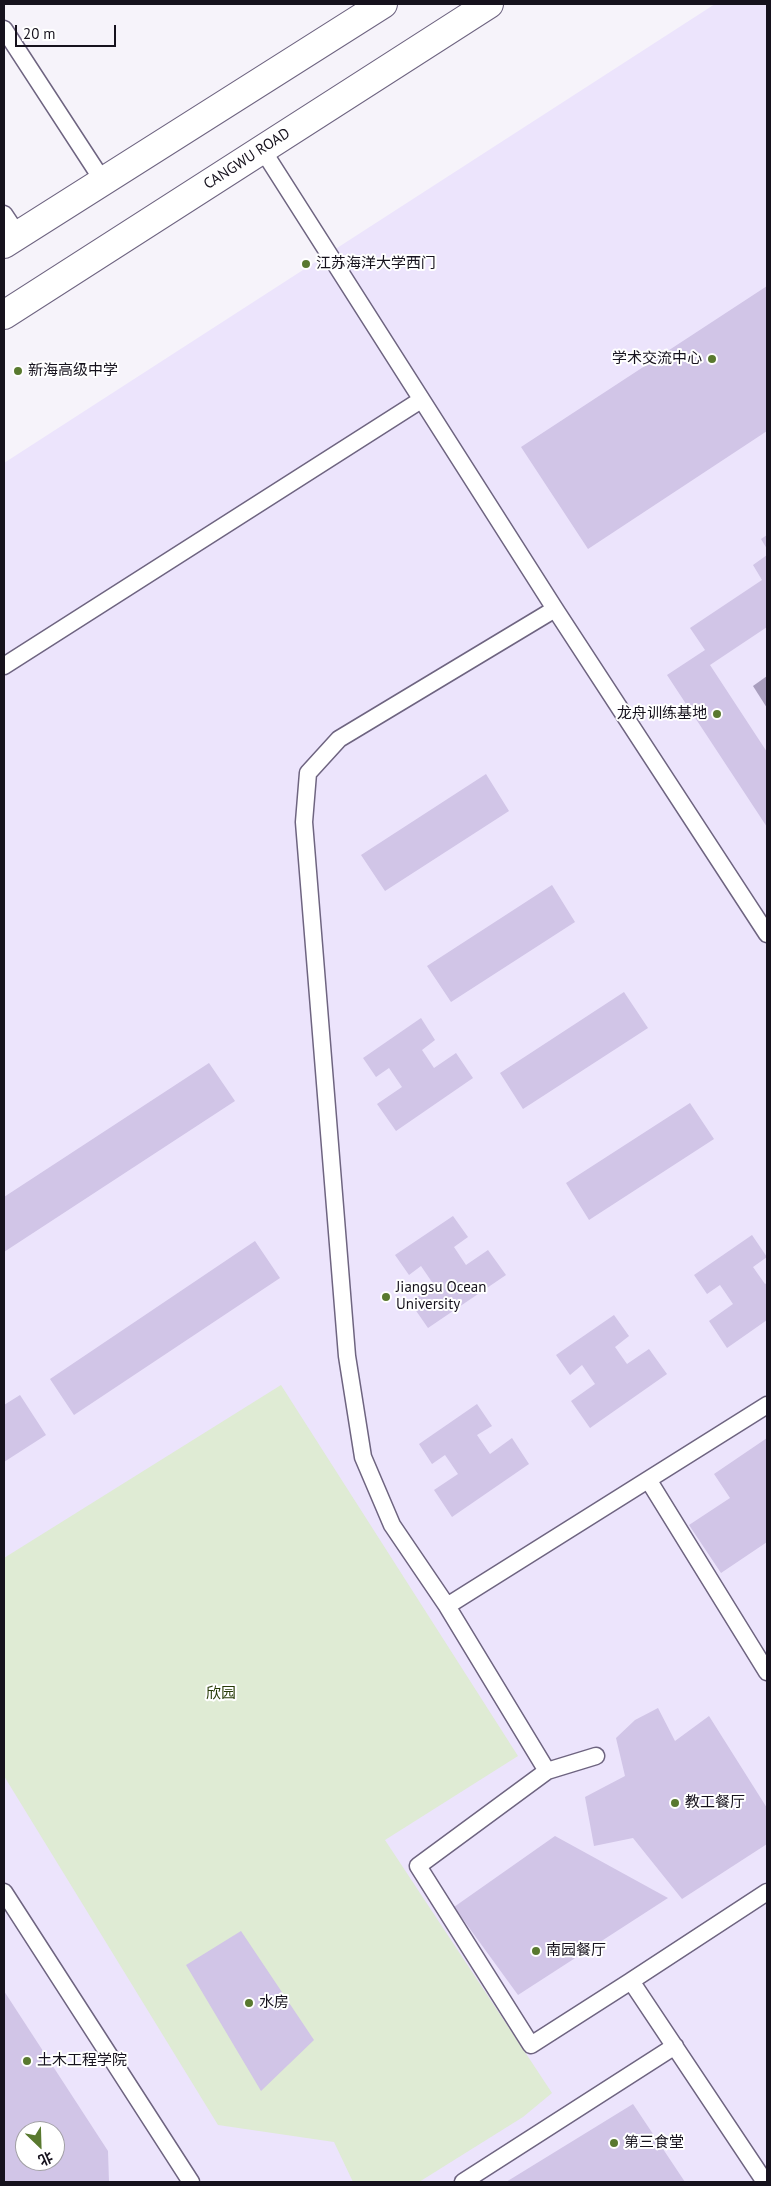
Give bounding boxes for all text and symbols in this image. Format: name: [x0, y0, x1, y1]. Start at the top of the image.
scale bar: [18, 15, 119, 47]
text: 20 m: [23, 24, 56, 43]
street label: CANGWU ROAD: [201, 124, 293, 194]
place label: 江苏海洋大学西门: [316, 255, 436, 273]
marker: 江苏海洋大学西门: [300, 258, 312, 270]
place label: 学术交流中心: [612, 350, 702, 368]
marker: 学术交流中心: [706, 353, 718, 365]
place label: 新海高级中学: [28, 362, 118, 380]
marker: 新海高级中学: [12, 365, 24, 377]
place label: 龙舟训练基地: [617, 705, 707, 723]
marker: 龙舟训练基地: [711, 708, 723, 720]
place label: Jiangsu Ocean University: [396, 1279, 486, 1314]
marker: Jiangsu Ocean University: [380, 1291, 392, 1303]
park label: 欣园: [206, 1685, 236, 1703]
place label: 教工餐厅: [685, 1794, 745, 1812]
marker: 教工餐厅: [669, 1797, 681, 1809]
place label: 南园餐厅: [546, 1942, 606, 1960]
marker: 南园餐厅: [530, 1945, 542, 1957]
place label: 水房: [259, 1994, 289, 2012]
marker: 水房: [243, 1997, 255, 2009]
place label: 土木工程学院: [37, 2052, 127, 2070]
marker: 土木工程学院: [21, 2055, 33, 2067]
north arrow: [15, 2121, 65, 2171]
place label: 第三食堂: [624, 2134, 684, 2152]
marker: 第三食堂: [608, 2137, 620, 2149]
text: 北: [36, 2148, 56, 2170]

